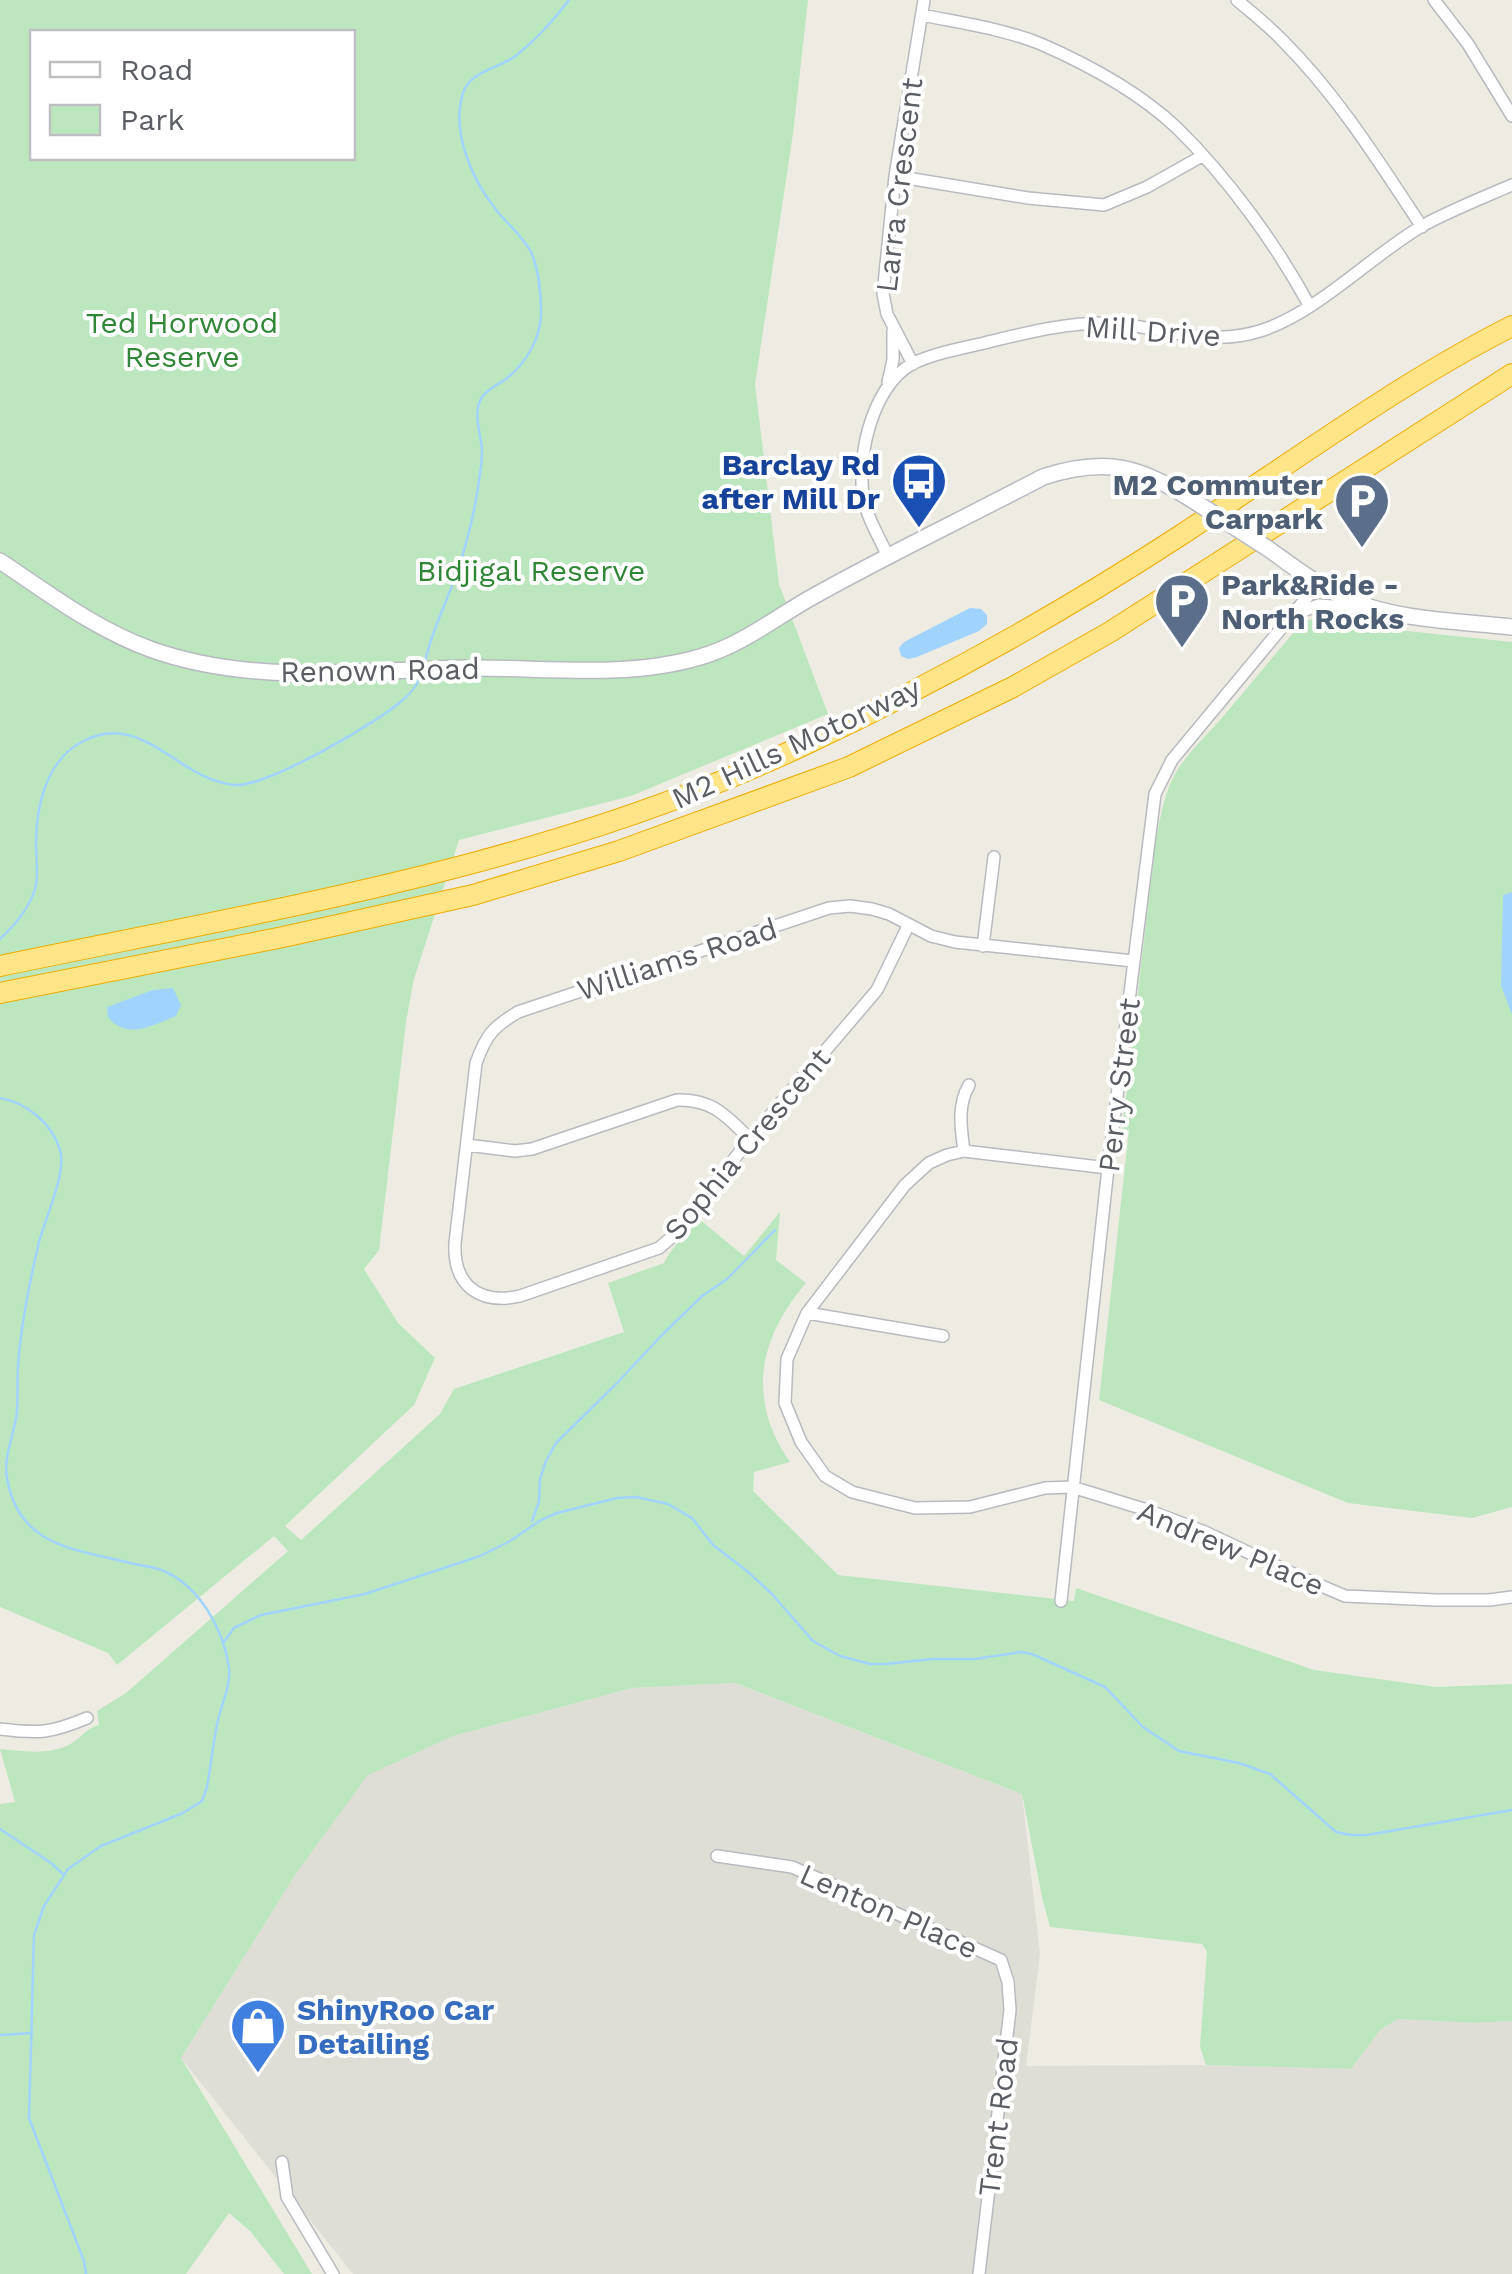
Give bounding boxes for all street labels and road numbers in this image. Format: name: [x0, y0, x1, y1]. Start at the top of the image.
street label: Larra Crescent: [868, 75, 930, 294]
street label: Mill Drive: [1084, 309, 1222, 353]
street label: Renown Road: [280, 651, 480, 689]
street label: M2 Hills Motorway: [666, 670, 926, 816]
street label: Williams Road: [573, 910, 781, 1008]
street label: Perry Street: [1091, 996, 1147, 1174]
street label: Sophia Crescent: [657, 1041, 838, 1247]
street label: Andrew Place: [1133, 1493, 1329, 1603]
street label: Lenton Place: [795, 1856, 983, 1966]
street label: Trent Road: [971, 2036, 1025, 2198]

